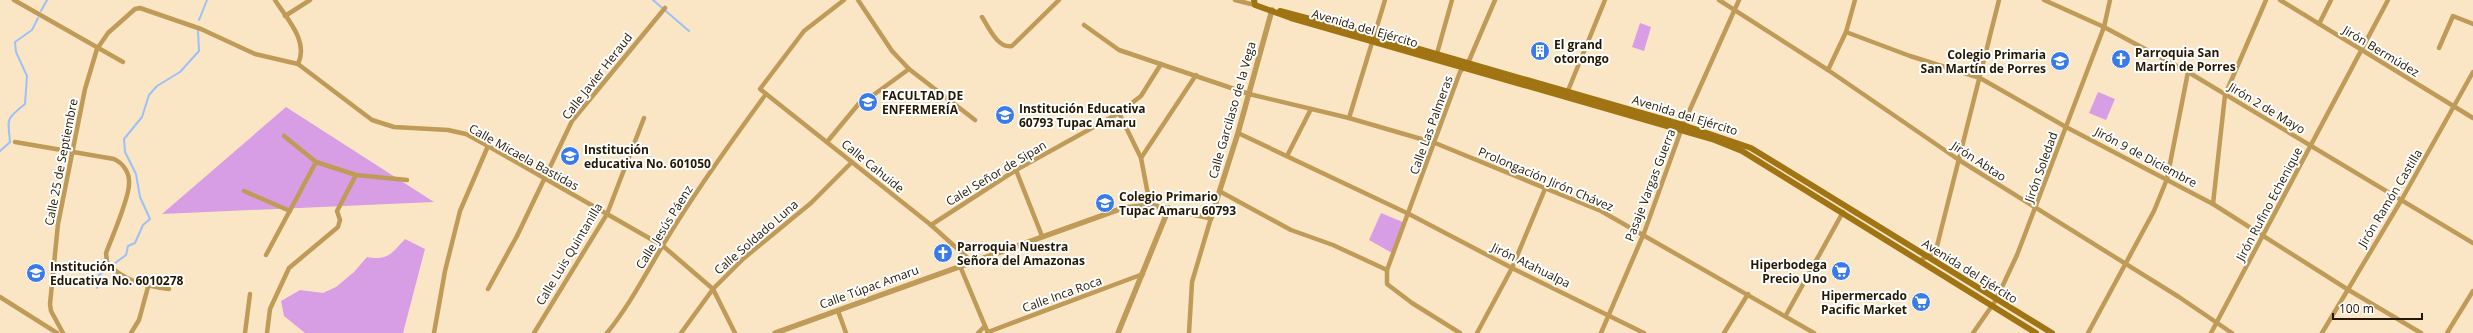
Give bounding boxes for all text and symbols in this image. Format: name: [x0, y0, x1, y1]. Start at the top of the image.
street label: Avenida del Ejército: [1310, 5, 1420, 51]
street label: Jirón Bermúdez: [2339, 21, 2423, 81]
street label: Calle Javier Heraud: [558, 29, 636, 123]
place label: El grand otorongo: [1554, 36, 1609, 67]
street label: Calle Garcilaso de la Vega: [1204, 39, 1260, 181]
building icon: El grand otorongo: [1529, 40, 1551, 62]
place label: Parroquia San Martín de Porres: [2135, 44, 2236, 75]
place label: Colegio Primaria San Martín de Porres: [1921, 46, 2046, 77]
church icon: Parroquia San Martín de Porres: [2110, 48, 2132, 70]
school or university icon: Colegio Primaria San Martín de Porres: [2049, 50, 2071, 72]
street label: Calle Las Palmeras: [1405, 73, 1457, 177]
street label: Jirón 2 de Mayo: [2225, 78, 2309, 138]
place label: FACULTAD DE ENFERMERÍA: [882, 87, 963, 118]
school or university icon: FACULTAD DE ENFERMERÍA: [857, 91, 879, 113]
street label: Avenida del Ejército: [1630, 91, 1740, 139]
street label: Calle 25 de Septiembre: [40, 97, 82, 227]
place label: Institución Educativa 60793 Tupac Amaru: [1019, 100, 1146, 131]
school or university icon: Institución Educativa 60793 Tupac Amaru: [994, 104, 1016, 126]
street label: Calle Micaela Bastidas: [466, 120, 582, 194]
street label: Jirón 9 de Diciembre: [2091, 122, 2200, 191]
street label: Pasaje Vargas Guerra: [1621, 126, 1679, 244]
street label: Jirón Soledad: [2020, 129, 2062, 206]
street label: Calle Cahuide: [838, 135, 908, 197]
street label: Calel Señor de Sipan: [943, 136, 1049, 210]
street label: Jirón Abtao: [1948, 136, 2010, 185]
place label: Institución educativa No. 601050: [584, 141, 711, 172]
street label: Prolongación Jirón Chávez: [1476, 143, 1617, 215]
street label: Jirón Rufino Echenique: [2231, 144, 2306, 265]
school or university icon: Institución educativa No. 601050: [559, 145, 581, 167]
street label: Jirón Ramón Castilla: [2353, 146, 2426, 251]
street label: Calle Jesús Páenz: [631, 182, 697, 272]
place label: Colegio Primario Tupac Amaru 60793: [1119, 188, 1236, 219]
school or university icon: Colegio Primario Tupac Amaru 60793: [1094, 192, 1116, 214]
street label: Calle Soldado Luna: [710, 196, 802, 278]
street label: Calle Luis Quintanilla: [532, 200, 606, 308]
street label: Avenida del Ejército: [1919, 235, 2021, 307]
place label: Parroquia Nuestra Señora del Amazonas: [957, 238, 1085, 269]
street label: Jirón Atahualpa: [1488, 238, 1573, 291]
church icon: Parroquia Nuestra Señora del Amazonas: [932, 242, 954, 264]
place label: Hiperbodega Precio Uno: [1750, 256, 1827, 287]
place label: Institución Educativa No. 6010278: [50, 258, 184, 289]
supermarket icon: Hiperbodega Precio Uno: [1830, 260, 1852, 282]
street label: Calle Túpac Amaru: [817, 261, 921, 313]
school or university icon: Institución Educativa No. 6010278: [25, 262, 47, 284]
street label: Calle Inca Roca: [1020, 272, 1104, 316]
place label: Hipermercado Pacific Market: [1821, 287, 1907, 318]
supermarket icon: Hipermercado Pacific Market: [1910, 291, 1932, 313]
scale bar: [2333, 295, 2422, 321]
text: 100 m: [2339, 300, 2374, 317]

